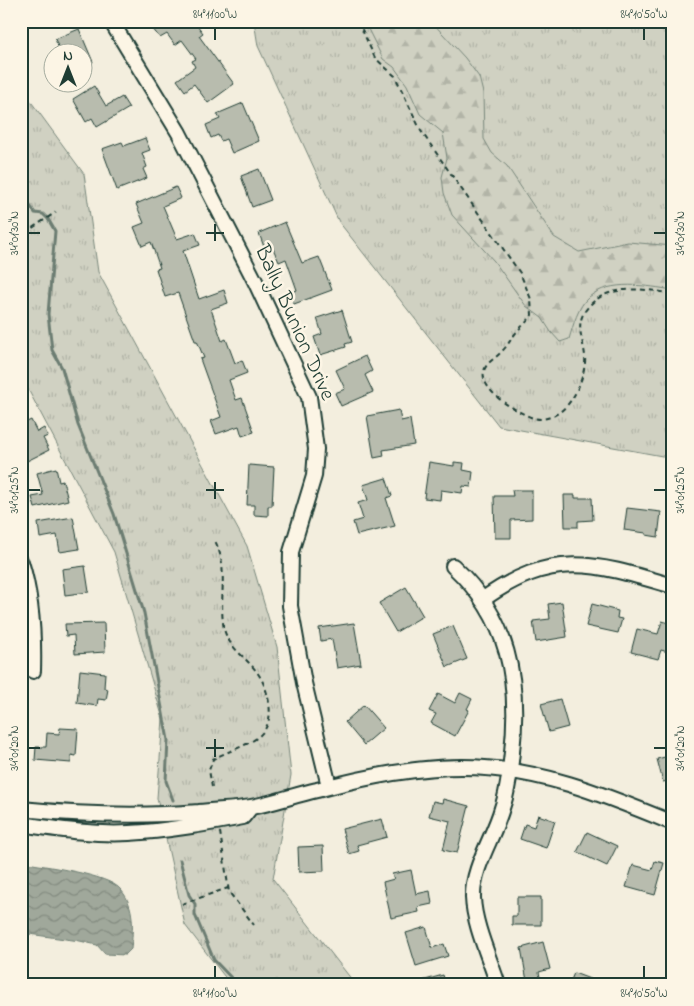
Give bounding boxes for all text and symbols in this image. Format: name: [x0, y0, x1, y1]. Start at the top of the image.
text: 84°11'00"W: [193, 6, 237, 24]
text: 84°10'50"W: [620, 6, 668, 24]
north arrow: [42, 42, 92, 92]
text: N: [63, 46, 73, 67]
text: 34°01'30"N: [6, 211, 24, 255]
text: 34°01'30"N: [672, 211, 690, 255]
street label: Bally Bunion Drive: [244, 239, 343, 407]
text: 34°01'25"N: [6, 466, 24, 514]
text: 34°01'25"N: [672, 466, 690, 514]
text: 34°01'20"N: [6, 725, 24, 771]
text: 34°01'20"N: [672, 725, 690, 771]
text: 84°11'00"W: [193, 985, 237, 1003]
text: 84°10'50"W: [620, 985, 668, 1003]

